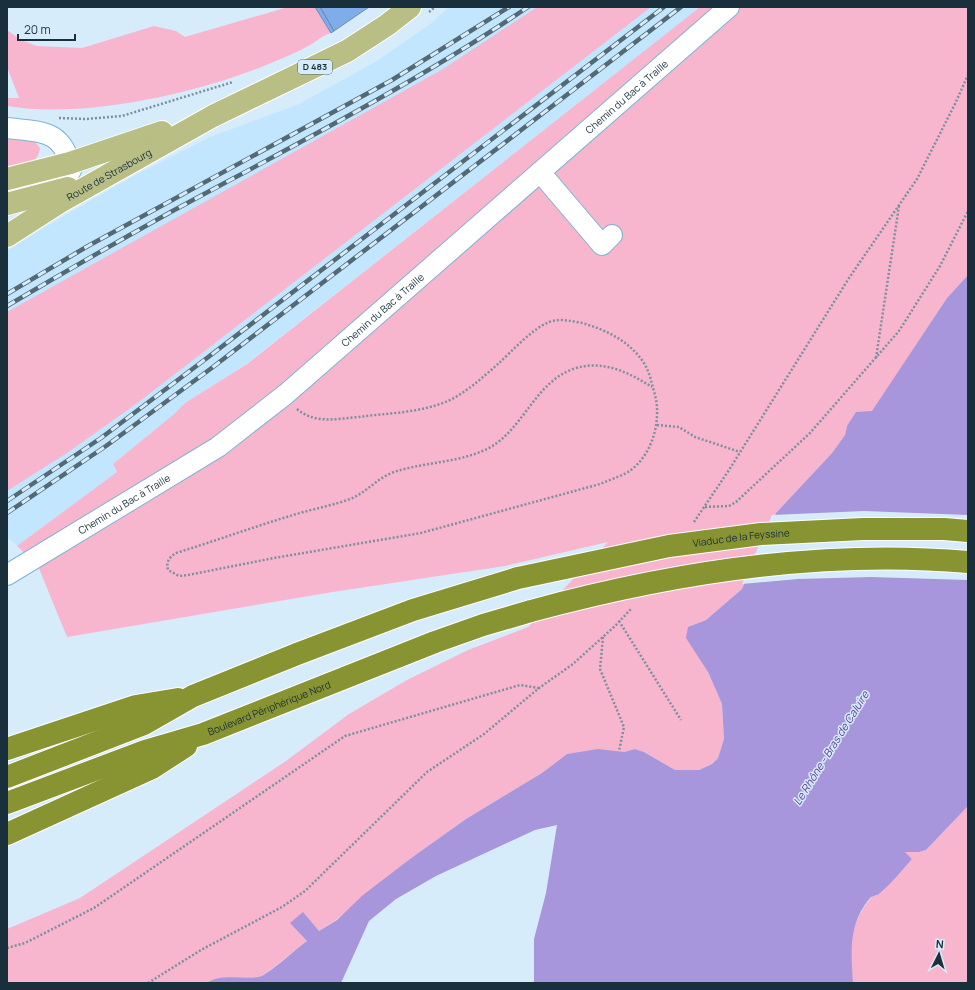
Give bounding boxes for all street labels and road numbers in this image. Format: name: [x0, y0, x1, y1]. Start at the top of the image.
street label: Chemin du Bac à Traille: [582, 57, 671, 137]
road number: D 483: [298, 60, 332, 74]
street label: Route de Strasbourg: [64, 145, 154, 204]
street label: Chemin du Bac à Traille: [338, 270, 427, 350]
street label: Chemin du Bac à Traille: [75, 470, 173, 537]
street label: Viaduc de la Feyssine: [692, 526, 790, 550]
street label: Boulevard Périphérique Nord: [205, 677, 333, 739]

